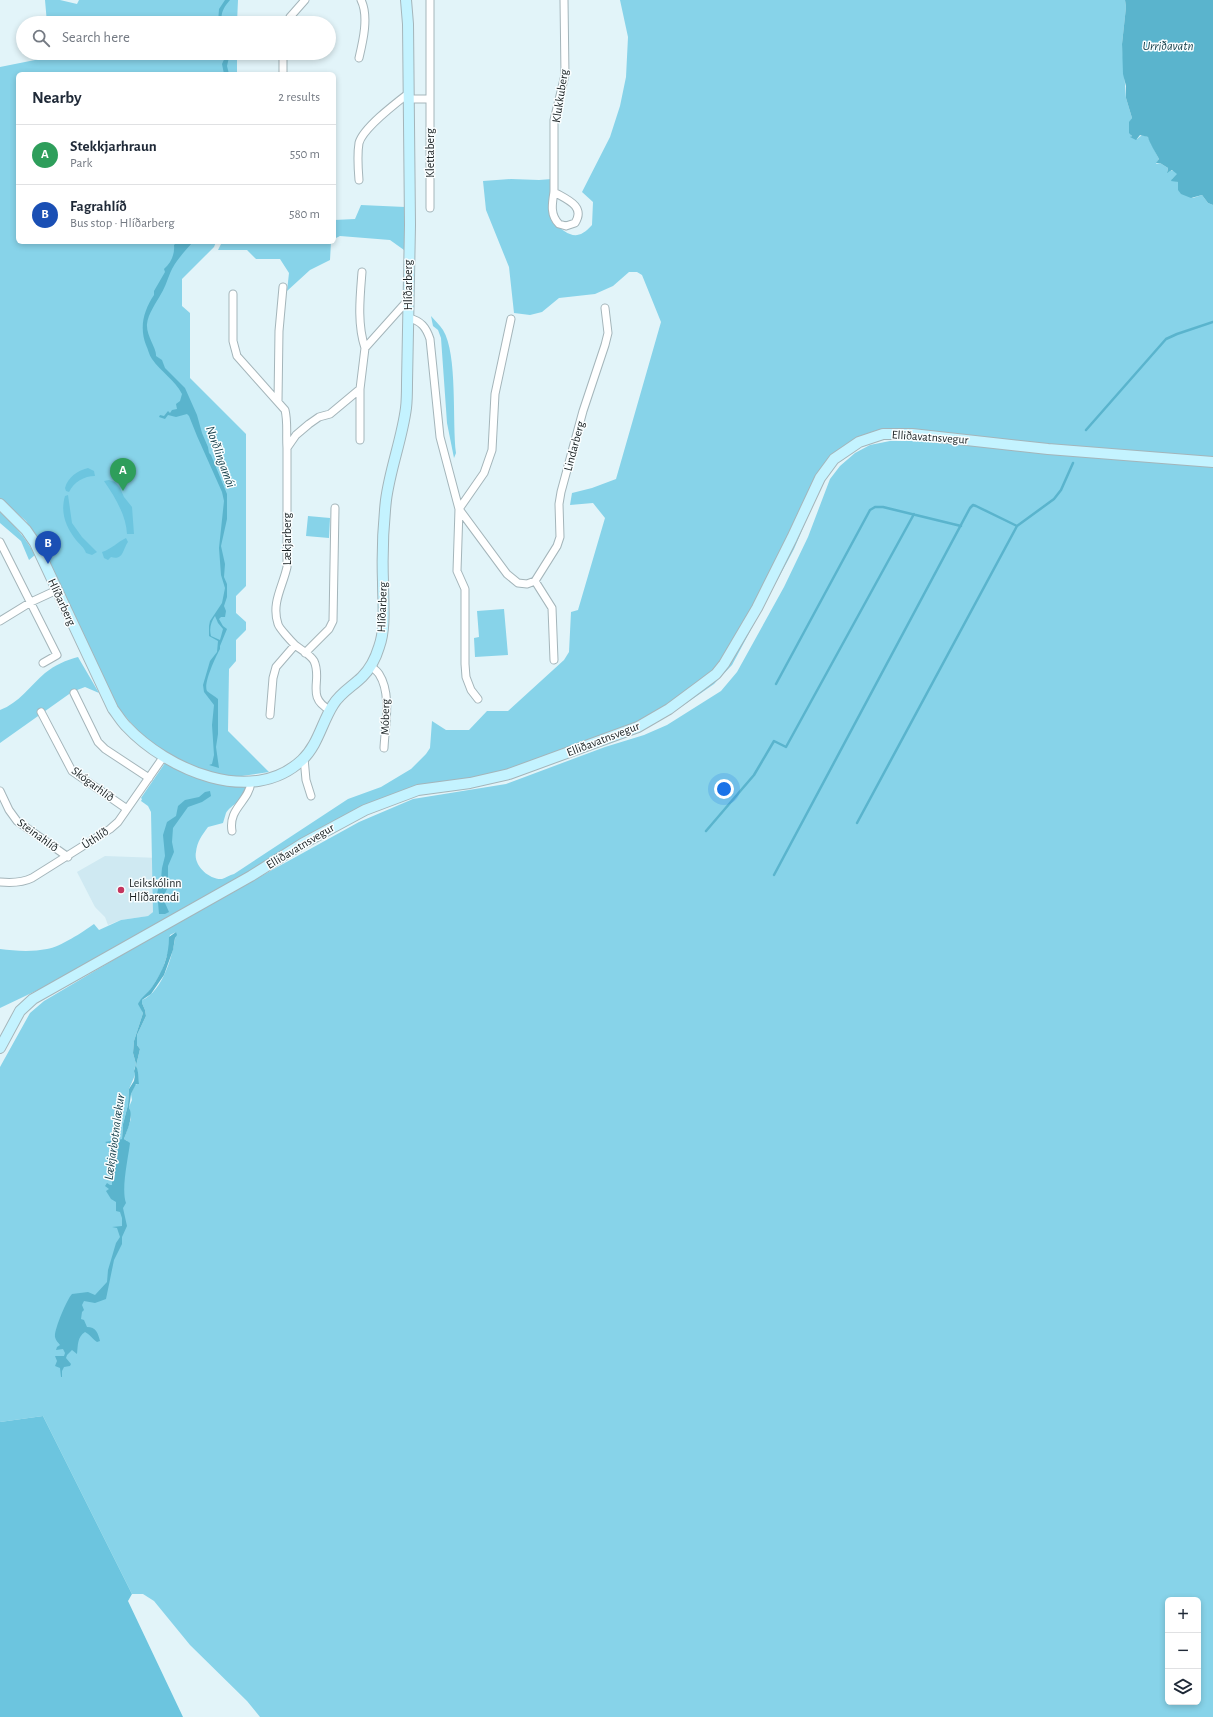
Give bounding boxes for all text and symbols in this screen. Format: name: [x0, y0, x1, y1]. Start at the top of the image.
search box: [16, 16, 336, 60]
icon: search: [30, 27, 52, 49]
text: Search here: [62, 30, 130, 45]
water label: Urriðavatn: [1142, 40, 1194, 53]
street label: Klukkuberg: [550, 68, 570, 124]
text: Nearby: [32, 89, 82, 106]
text: 2 results: [278, 91, 320, 104]
street label: Klettaberg: [424, 128, 436, 178]
text: Stekkjarhraun: [70, 139, 157, 154]
text: A: [41, 148, 49, 161]
text: 550 m: [290, 148, 320, 161]
text: Park: [70, 157, 92, 170]
text: Fagrahlíð: [70, 199, 127, 214]
text: B: [41, 208, 49, 221]
text: 580 m: [289, 208, 320, 221]
text: Bus stop · Hlíðarberg: [70, 217, 174, 230]
street label: Hlíðarberg: [402, 260, 414, 310]
street label: Lindarberg: [562, 420, 586, 472]
water label: Norðlingamói: [203, 424, 237, 490]
street label: Elliðavatnsvegur: [891, 428, 969, 446]
pin: A: [110, 458, 136, 491]
street label: Lækjarberg: [281, 513, 294, 565]
pin: B: [35, 531, 61, 564]
street label: Hlíðarberg: [46, 577, 78, 628]
street label: Hlíðarberg: [375, 581, 389, 633]
street label: Móberg: [379, 698, 391, 735]
street label: Elliðavatnsvegur: [565, 720, 641, 758]
street label: Skógarhlíð: [70, 764, 117, 804]
your location: [714, 779, 734, 799]
street label: Steinahlíð: [15, 816, 61, 854]
street label: Elliðavatnsvegur: [264, 821, 336, 871]
street label: Úthlíð: [79, 824, 111, 851]
place label: Leikskólinn Hlíðarendi: [129, 877, 181, 903]
marker: Leikskólinn Hlíðarendi: [116, 885, 126, 895]
water label: Lækjarbotnalækur: [103, 1092, 128, 1181]
map controls: [1165, 1597, 1201, 1705]
button: +: [1165, 1597, 1201, 1633]
button: −: [1165, 1633, 1201, 1669]
button: layers: [1165, 1669, 1201, 1705]

